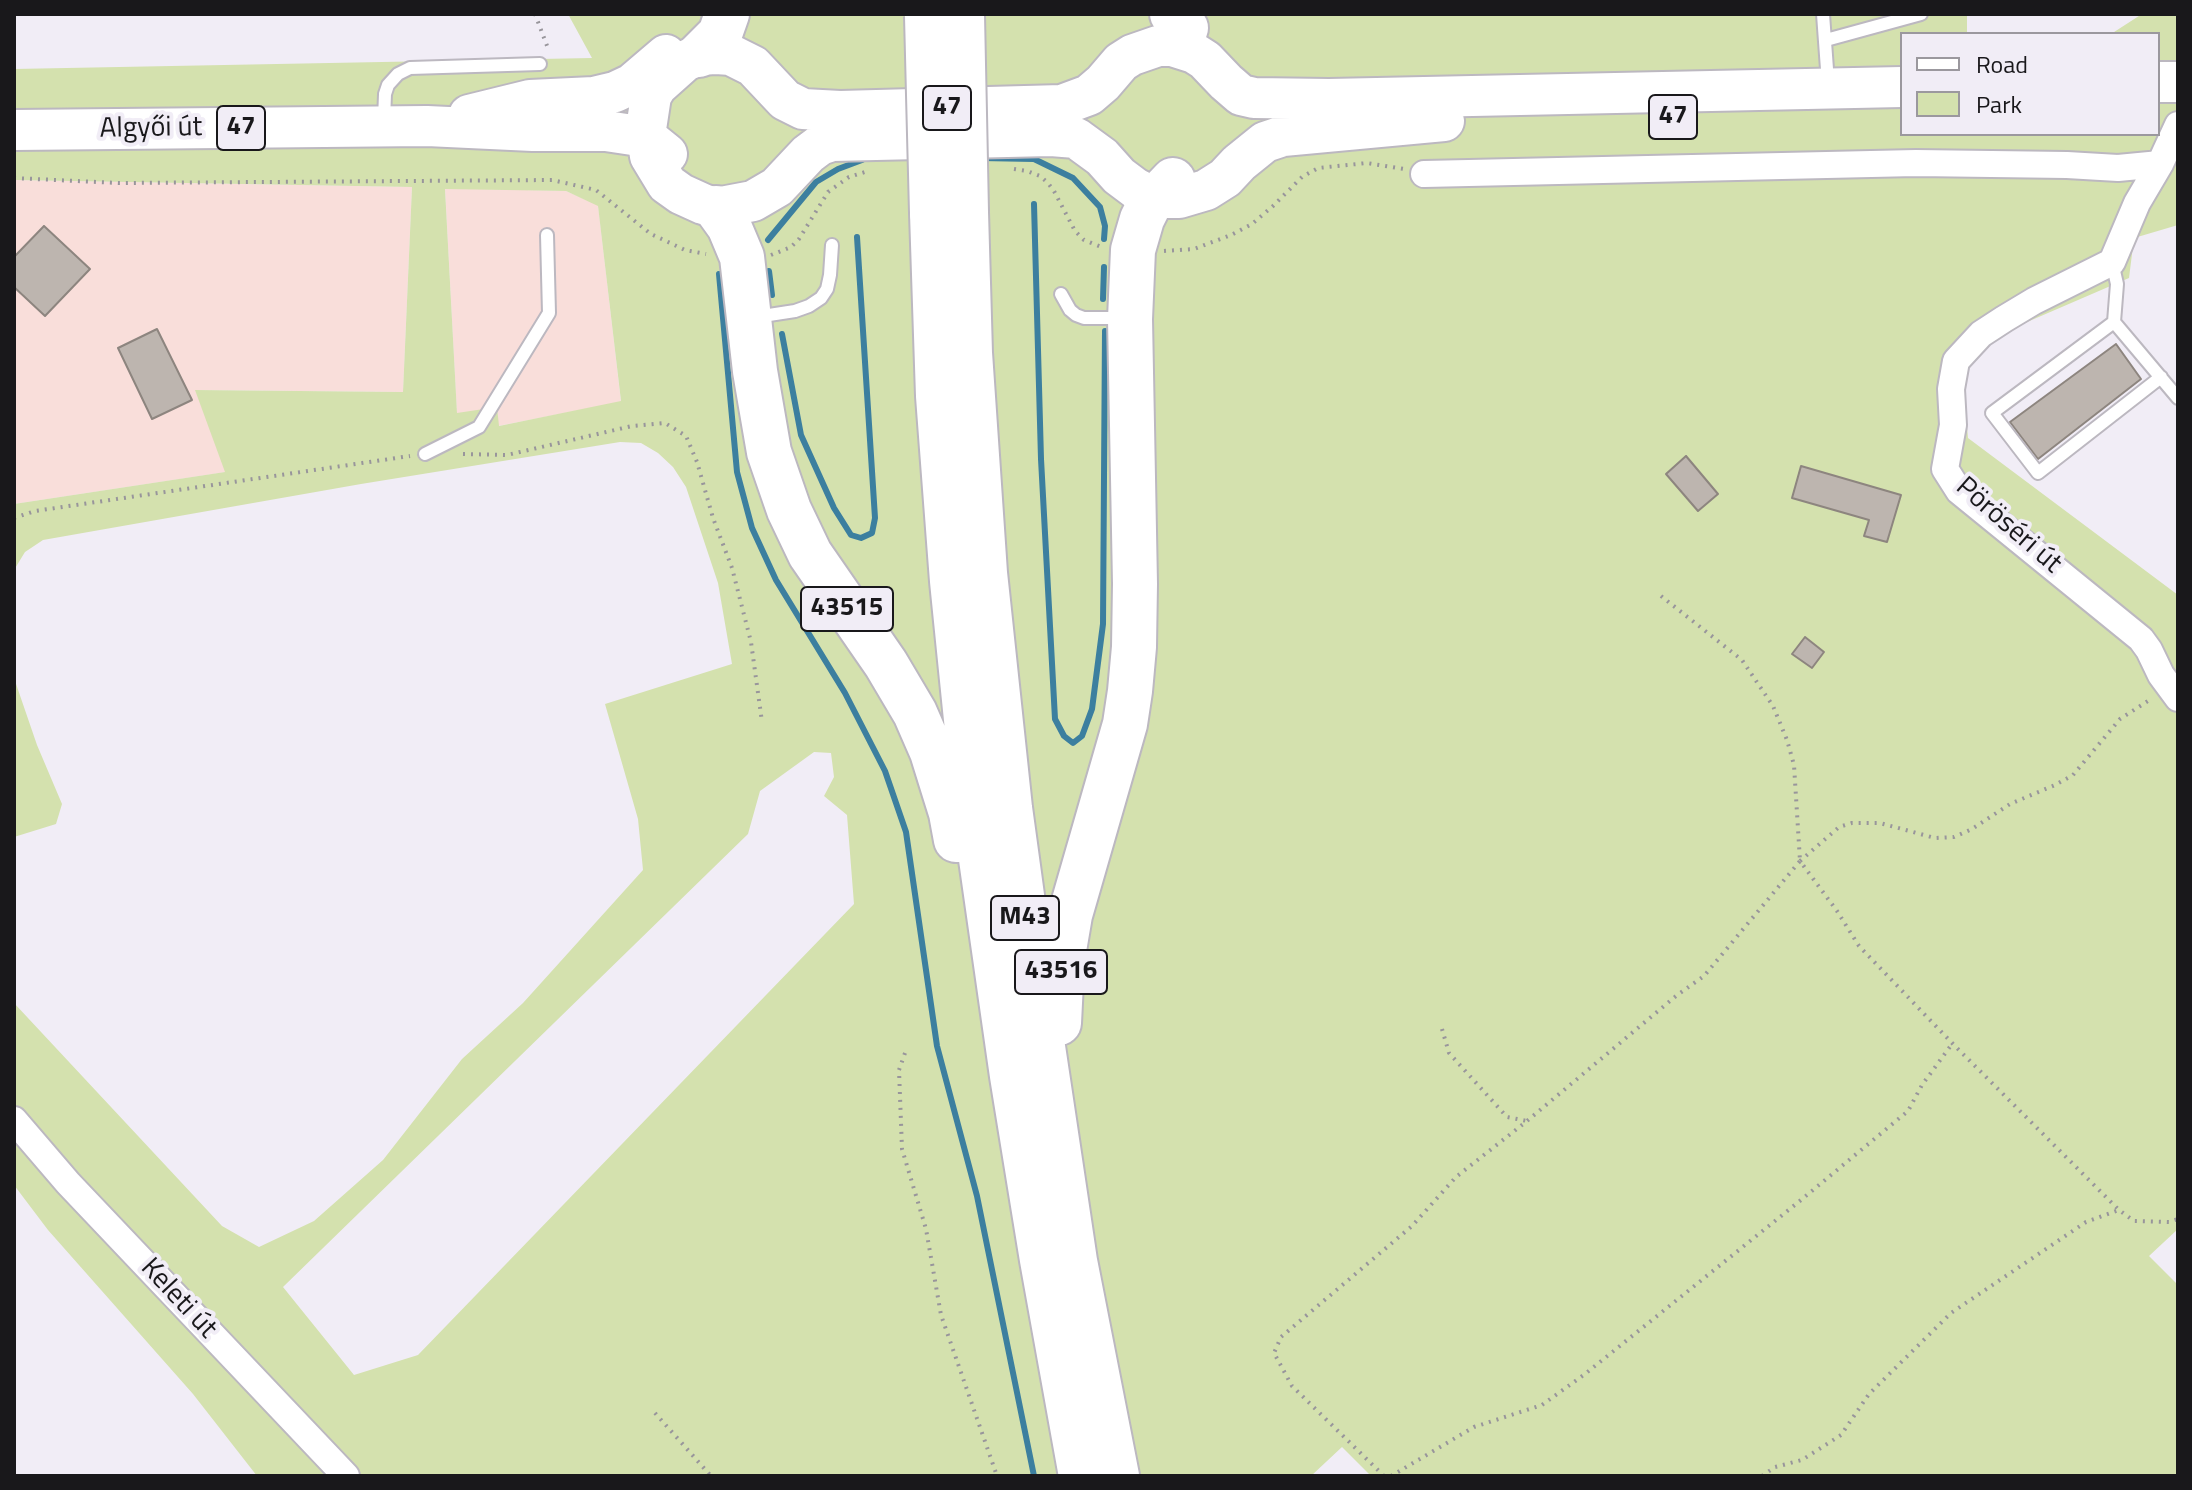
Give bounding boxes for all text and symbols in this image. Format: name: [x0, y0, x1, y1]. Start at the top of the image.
legend: [1900, 32, 2160, 136]
text: Road: [1976, 46, 2028, 82]
road number: 47: [923, 86, 971, 130]
text: Park: [1976, 86, 2022, 122]
road number: 47: [1649, 95, 1697, 139]
road number: 47: [217, 106, 265, 150]
street label: Algyői út: [99, 111, 203, 147]
street label: Pöröséri út: [1948, 471, 2068, 581]
road number: 43515: [801, 587, 893, 631]
road number: M43: [991, 896, 1059, 940]
road number: 43516: [1015, 950, 1107, 994]
street label: Keleti út: [133, 1252, 223, 1346]

